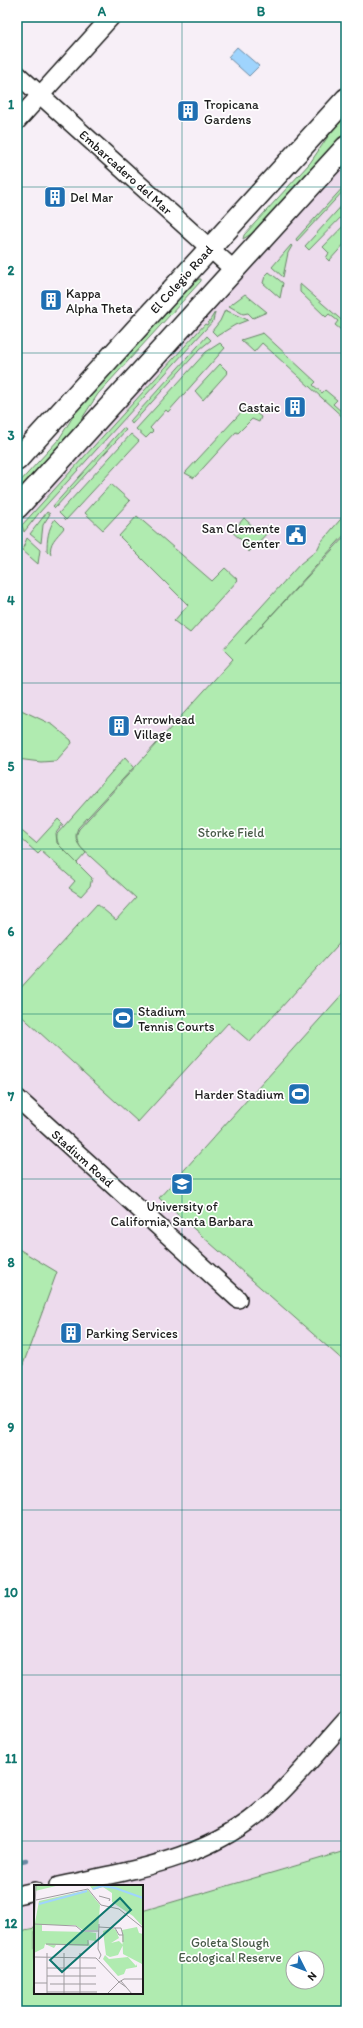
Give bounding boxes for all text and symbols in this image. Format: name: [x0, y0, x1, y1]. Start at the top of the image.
text: A: [97, 4, 107, 19]
text: B: [257, 4, 266, 19]
text: 1: [8, 97, 14, 112]
place label: Tropicana Gardens: [204, 97, 259, 127]
building icon: Tropicana Gardens: [175, 98, 201, 124]
street label: Embarcadero del Mar: [76, 127, 176, 218]
building icon: Del Mar: [42, 184, 68, 210]
place label: Del Mar: [70, 190, 113, 205]
street label: El Colegio Road: [147, 242, 216, 317]
text: 2: [8, 263, 15, 278]
place label: Kappa Alpha Theta: [66, 286, 133, 316]
building icon: Kappa Alpha Theta: [38, 287, 64, 313]
building icon: Castaic: [282, 394, 308, 420]
place label: Castaic: [238, 400, 280, 415]
text: 3: [7, 428, 15, 443]
place label: San Clemente Center: [202, 521, 281, 551]
public building icon: San Clemente Center: [283, 522, 309, 548]
text: 4: [7, 593, 15, 608]
place label: Arrowhead Village: [134, 712, 195, 742]
building icon: Arrowhead Village: [106, 713, 132, 739]
text: 5: [8, 759, 15, 774]
park label: Storke Field: [198, 825, 264, 840]
text: 6: [8, 924, 15, 939]
place label: Stadium Tennis Courts: [138, 1004, 215, 1034]
sports icon: Stadium Tennis Courts: [110, 1005, 136, 1031]
sports icon: Harder Stadium: [286, 1081, 312, 1107]
place label: Harder Stadium: [195, 1087, 284, 1102]
text: 7: [7, 1089, 15, 1104]
street label: Stadium Road: [49, 1127, 117, 1190]
school or university icon: University of California, Santa Barbara: [169, 1171, 195, 1197]
place label: University of California, Santa Barbara: [111, 1199, 254, 1229]
text: 8: [7, 1255, 15, 1270]
building icon: Parking Services: [58, 1320, 84, 1346]
place label: Parking Services: [86, 1326, 178, 1341]
text: 9: [8, 1420, 15, 1435]
text: 10: [4, 1585, 18, 1600]
text: 11: [5, 1751, 17, 1766]
inset map: [34, 1885, 143, 1994]
text: 12: [5, 1916, 18, 1931]
park label: Goleta Slough Ecological Reserve: [178, 1935, 282, 1965]
north arrow: [285, 1950, 325, 1990]
text: N: [305, 1969, 319, 1983]

